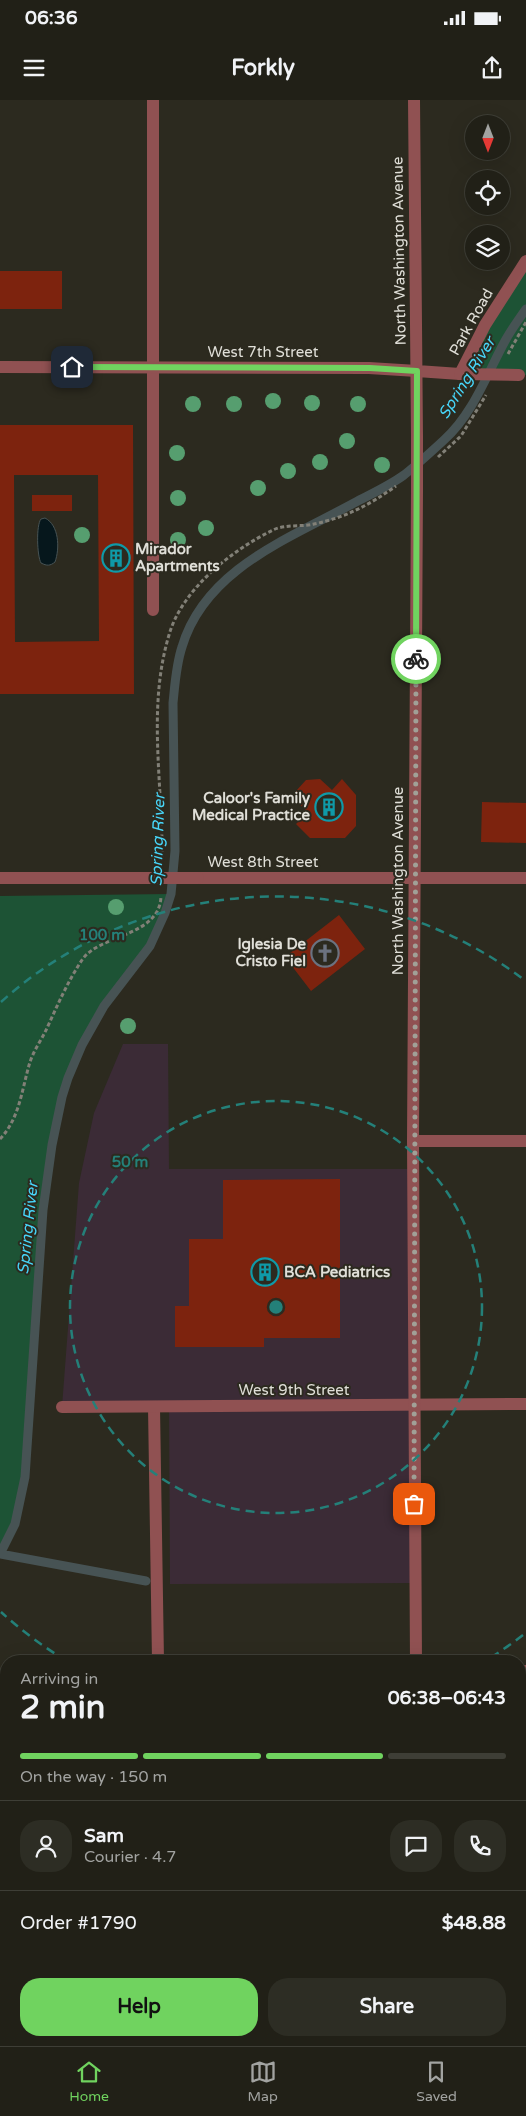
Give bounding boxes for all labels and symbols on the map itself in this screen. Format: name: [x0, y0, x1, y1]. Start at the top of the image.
north arrow: [465, 115, 510, 160]
street label: North Washington Avenue: [388, 157, 410, 345]
street label: Park Road: [445, 285, 497, 359]
water label: Spring River: [434, 332, 501, 423]
street label: West 7th Street: [208, 343, 319, 361]
pin: [51, 346, 93, 388]
place label: Mirador Apartments: [135, 540, 220, 576]
building icon: Mirador Apartments: [101, 543, 131, 573]
courier: [391, 634, 441, 684]
street label: North Washington Avenue: [389, 787, 407, 975]
place label: Caloor's Family Medical Practice: [192, 789, 310, 824]
water label: Spring River: [146, 791, 170, 887]
building icon: Caloor's Family Medical Practice: [314, 792, 344, 822]
street label: West 8th Street: [208, 853, 319, 871]
text: 100 m: [79, 926, 125, 944]
place label: Iglesia De Cristo Fiel: [235, 935, 307, 970]
church icon: Iglesia De Cristo Fiel: [310, 938, 340, 968]
text: 50 m: [112, 1153, 148, 1171]
water label: Spring River: [13, 1179, 43, 1275]
building icon: BCA Pediatrics: [250, 1257, 280, 1287]
place label: BCA Pediatrics: [284, 1263, 390, 1281]
centre of rings: [267, 1298, 285, 1316]
street label: West 9th Street: [239, 1381, 350, 1399]
pin: [393, 1483, 435, 1525]

